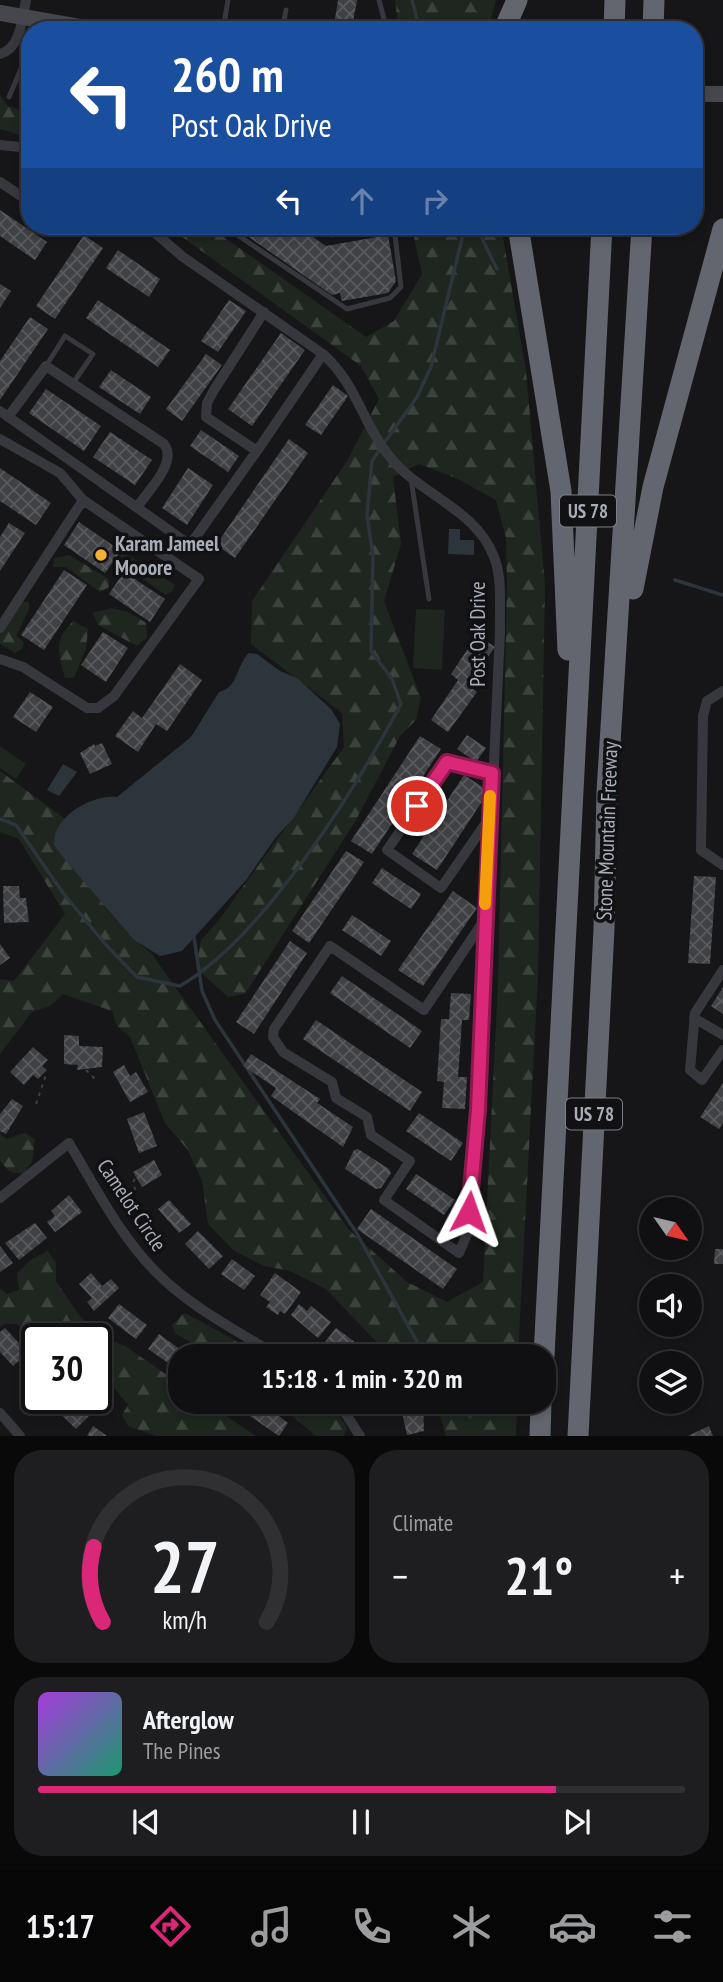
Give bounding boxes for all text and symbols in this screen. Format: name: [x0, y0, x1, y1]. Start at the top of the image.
text: 260 m: [171, 42, 284, 106]
icon: left: [56, 49, 147, 140]
text: Post Oak Drive: [171, 104, 332, 146]
icon: left: [270, 182, 308, 220]
icon: ahead: [343, 182, 381, 220]
icon: right: [416, 182, 454, 220]
road number: US 78: [560, 496, 616, 526]
place label: Karam Jameel Mooore: [115, 530, 220, 581]
marker: Karam Jameel Mooore: [93, 547, 109, 563]
street label: Post Oak Drive: [464, 581, 491, 687]
street label: Stone Mountain Freeway: [590, 741, 624, 921]
pin: [387, 776, 447, 836]
icon: arrive: [398, 787, 436, 825]
road number: US 78: [566, 1098, 622, 1130]
street label: Camelot Circle: [91, 1154, 173, 1256]
position arrow: [432, 1175, 506, 1249]
north arrow: [639, 1197, 702, 1260]
map controls: [639, 1197, 702, 1414]
button: sound: [639, 1274, 702, 1337]
speed limit sign: 30: [21, 1323, 112, 1414]
button: layers: [639, 1351, 702, 1414]
text: 15:18 · 1 min · 320 m: [262, 1362, 462, 1395]
text: Climate: [393, 1508, 453, 1537]
text: 27: [149, 1519, 219, 1613]
text: 21°: [504, 1542, 573, 1609]
text: −: [393, 1551, 408, 1600]
text: +: [669, 1551, 685, 1600]
text: km/h: [162, 1604, 206, 1636]
text: Afterglow: [143, 1703, 234, 1736]
text: The Pines: [143, 1736, 221, 1765]
icon: previous: [127, 1803, 165, 1841]
icon: pause: [342, 1803, 380, 1841]
icon: next: [558, 1803, 596, 1841]
icon: directions: [146, 1902, 195, 1951]
icon: music: [247, 1902, 296, 1951]
icon: phone: [347, 1902, 396, 1951]
icon: climate: [447, 1902, 496, 1951]
icon: car: [548, 1902, 597, 1951]
icon: filters: [648, 1902, 697, 1951]
text: 15:17: [26, 1905, 95, 1947]

